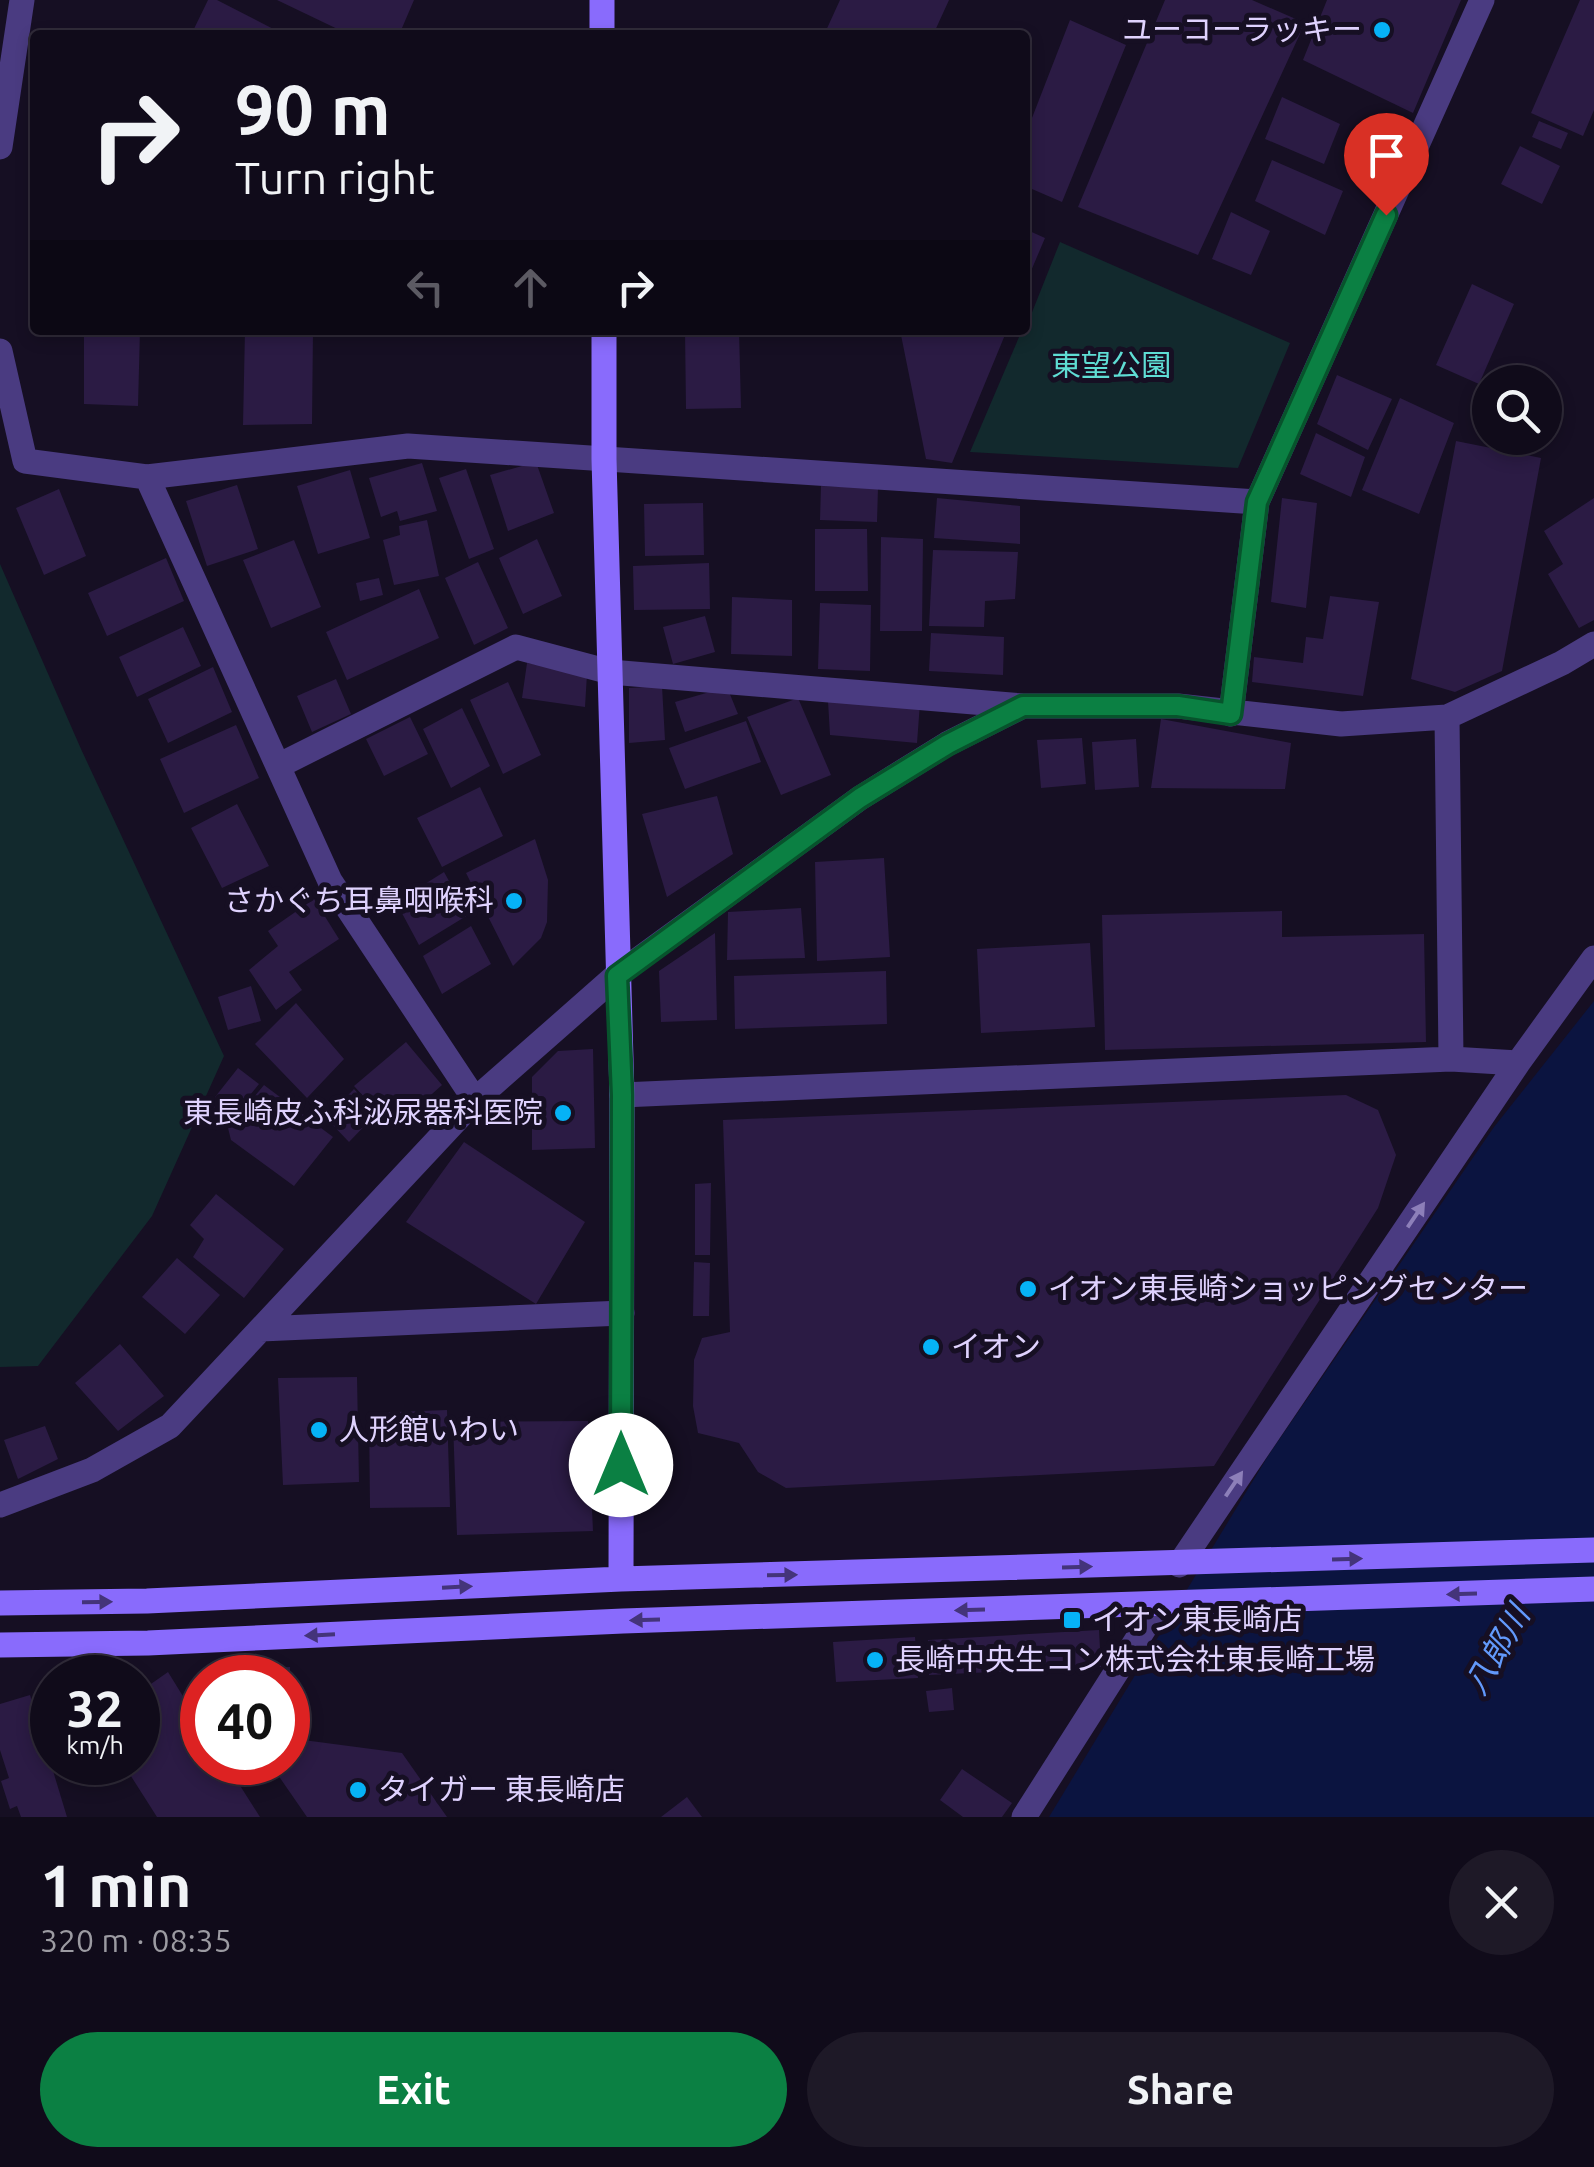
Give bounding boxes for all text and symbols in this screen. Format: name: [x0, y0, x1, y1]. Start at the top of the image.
place label: ユーコーラッキー: [1122, 12, 1362, 46]
marker: ユーコーラッキー: [1371, 19, 1393, 41]
icon: right: [70, 70, 200, 200]
text: 90 m: [235, 70, 391, 148]
pin: [1344, 113, 1429, 216]
icon: arrive: [1359, 128, 1414, 183]
text: Turn right: [235, 152, 435, 203]
icon: left: [398, 260, 453, 315]
icon: ahead: [503, 260, 558, 315]
icon: right: [608, 260, 663, 315]
park label: 東望公園: [1051, 348, 1171, 382]
map controls: [1472, 365, 1562, 455]
button: search: [1472, 365, 1562, 455]
place label: さかぐち耳鼻咽喉科: [224, 883, 494, 917]
marker: さかぐち耳鼻咽喉科: [503, 890, 525, 912]
place label: 東長崎皮ふ科泌尿器科医院: [183, 1095, 543, 1129]
marker: 東長崎皮ふ科泌尿器科医院: [552, 1102, 574, 1124]
one-way arrow: [1406, 1201, 1424, 1228]
place label: イオン東長崎ショッピングセンター: [1048, 1271, 1528, 1305]
marker: イオン東長崎ショッピングセンター: [1017, 1278, 1039, 1300]
place label: イオン: [951, 1329, 1041, 1363]
marker: イオン: [920, 1336, 942, 1358]
place label: 人形館いわい: [339, 1412, 519, 1446]
position arrow: [569, 1413, 673, 1517]
marker: 人形館いわい: [308, 1419, 330, 1441]
one-way arrow: [1224, 1470, 1242, 1497]
one-way arrow: [1331, 1550, 1363, 1566]
one-way arrow: [1061, 1559, 1093, 1575]
one-way arrow: [766, 1567, 798, 1583]
one-way arrow: [442, 1579, 474, 1595]
one-way arrow: [1445, 1586, 1477, 1602]
one-way arrow: [82, 1593, 114, 1609]
water label: 八郎川: [1457, 1596, 1537, 1700]
place label: イオン東長崎店: [1092, 1602, 1302, 1636]
one-way arrow: [953, 1603, 985, 1619]
marker: イオン東長崎店: [1061, 1609, 1083, 1631]
one-way arrow: [628, 1612, 660, 1628]
one-way arrow: [304, 1627, 336, 1643]
place label: 長崎中央生コン株式会社東長崎工場: [895, 1642, 1375, 1676]
marker: 長崎中央生コン株式会社東長崎工場: [864, 1649, 886, 1671]
speed limit sign: 40: [180, 1655, 310, 1785]
text: 32: [67, 1680, 123, 1736]
text: km/h: [66, 1731, 124, 1759]
place label: タイガー 東長崎店: [378, 1772, 625, 1806]
marker: タイガー 東長崎店: [347, 1779, 369, 1801]
button: close: [1449, 1850, 1554, 1955]
text: 1 min: [40, 1851, 192, 1918]
text: 320 m · 08:35: [40, 1922, 232, 1958]
button: Exit: [40, 2032, 787, 2147]
button: Share: [807, 2032, 1554, 2147]

